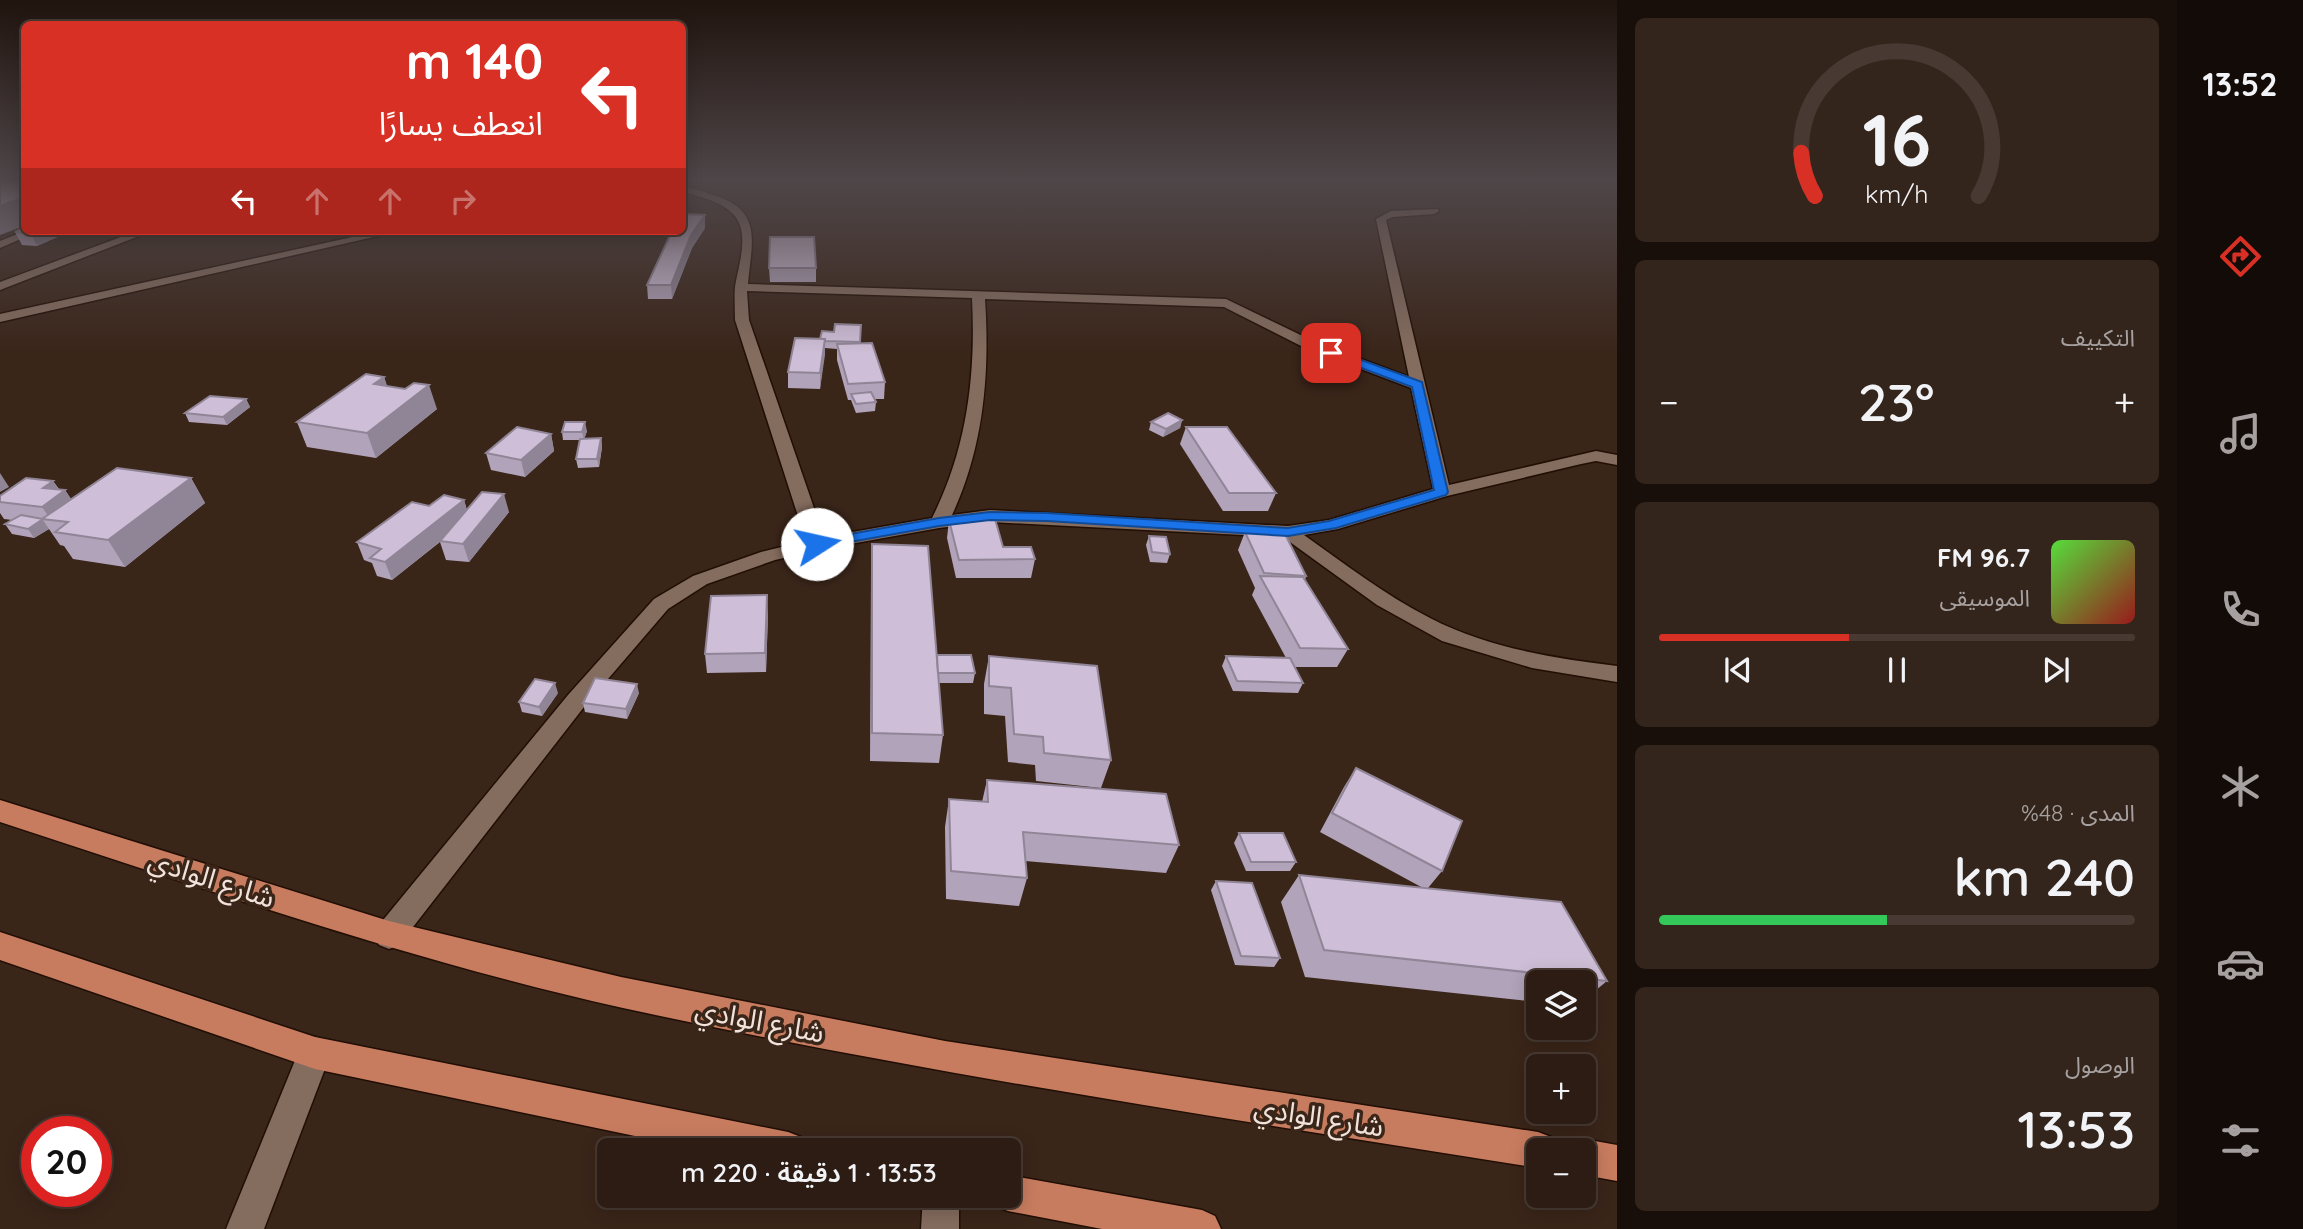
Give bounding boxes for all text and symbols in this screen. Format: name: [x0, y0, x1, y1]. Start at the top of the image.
text: 140 m: [406, 30, 543, 91]
icon: left: [567, 49, 658, 140]
text: 13:52: [2203, 64, 2278, 104]
text: 16: [1863, 93, 1931, 184]
text: انعطف يسارًا: [379, 103, 543, 143]
text: km/h: [1865, 178, 1929, 209]
icon: left: [225, 182, 263, 220]
icon: ahead: [298, 182, 336, 220]
icon: ahead: [371, 182, 409, 220]
icon: right: [444, 182, 482, 220]
icon: directions: [2216, 232, 2265, 281]
pin: [1301, 323, 1361, 383]
text: التكييف: [2061, 323, 2135, 352]
icon: arrive: [1312, 334, 1350, 372]
text: 23°: [1858, 369, 1934, 434]
text: −: [1659, 378, 1679, 426]
text: +: [2114, 378, 2135, 426]
icon: music: [2216, 409, 2265, 458]
position arrow: [780, 507, 854, 581]
text: 96.7 FM: [1937, 541, 2030, 574]
text: الموسيقى: [1939, 583, 2030, 612]
icon: phone: [2216, 585, 2265, 634]
icon: previous: [1719, 651, 1757, 689]
icon: pause: [1878, 651, 1916, 689]
icon: next: [2037, 651, 2075, 689]
icon: climate: [2216, 762, 2265, 811]
text: المدى · 48%: [2021, 798, 2135, 827]
street label: شارع الوادي: [143, 841, 280, 919]
text: 240 km: [1953, 844, 2135, 909]
icon: car: [2216, 939, 2265, 988]
map controls: [1526, 970, 1596, 1208]
button: layers: [1526, 970, 1596, 1040]
street label: شارع الوادي: [692, 990, 827, 1054]
text: الوصول: [2065, 1050, 2135, 1079]
button: +: [1526, 1054, 1596, 1124]
street label: شارع الوادي: [1251, 1088, 1386, 1148]
text: 13:53: [2018, 1096, 2135, 1161]
speed limit sign: 20: [21, 1116, 112, 1207]
icon: filters: [2216, 1116, 2265, 1165]
button: −: [1526, 1138, 1596, 1208]
text: 13:53 · 1 دقيقة · 220 m: [681, 1156, 937, 1189]

